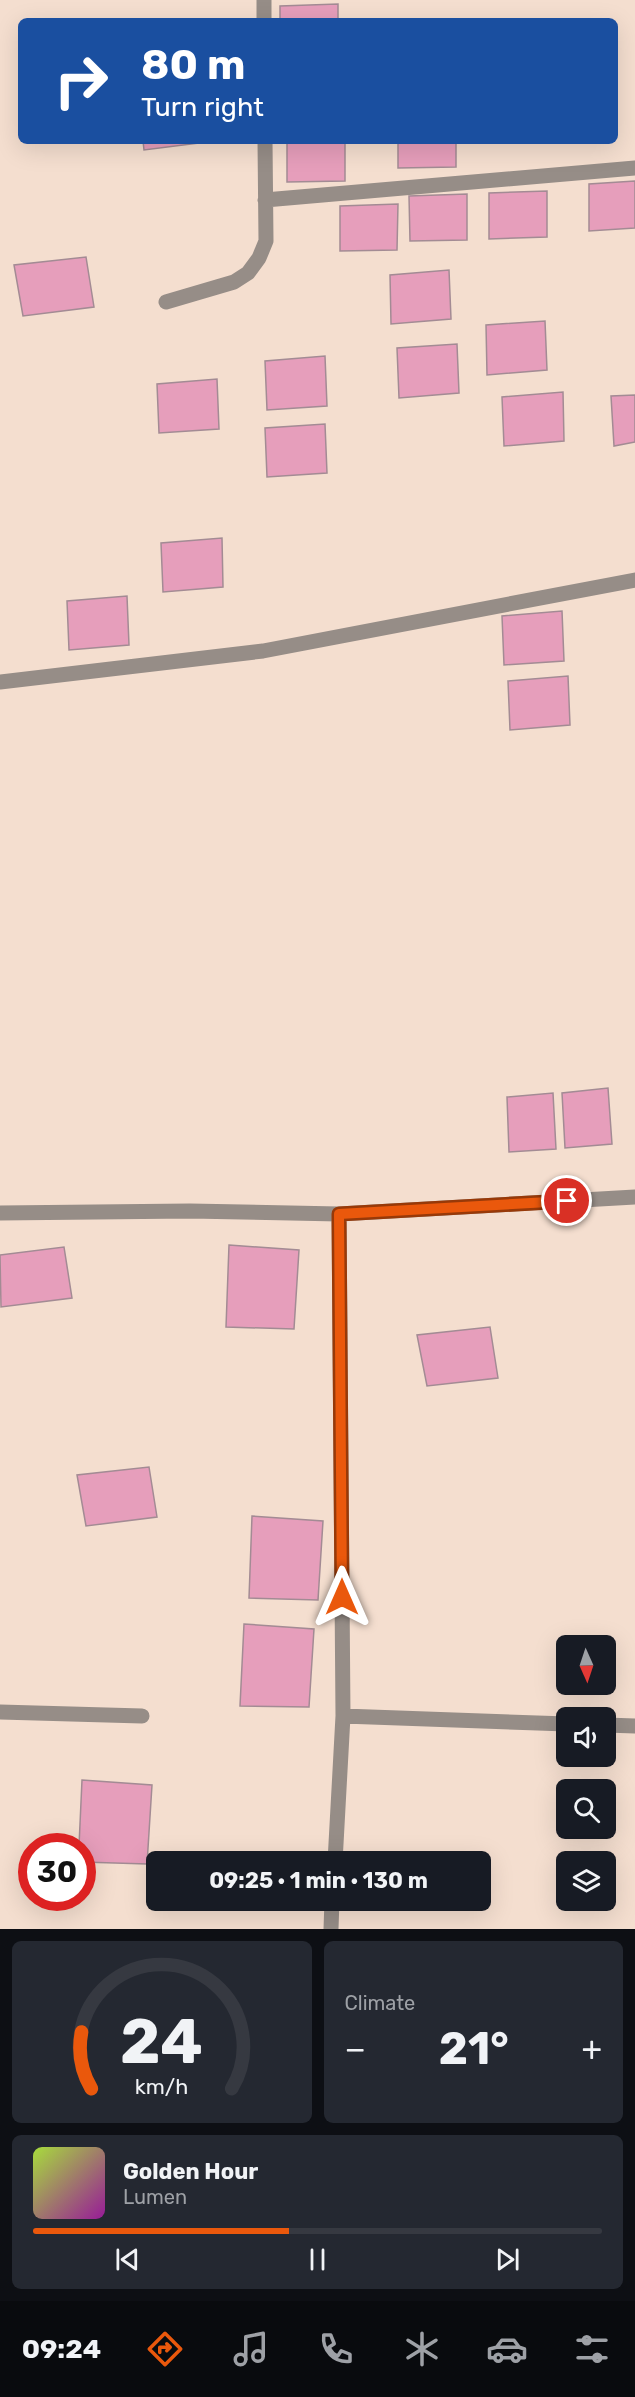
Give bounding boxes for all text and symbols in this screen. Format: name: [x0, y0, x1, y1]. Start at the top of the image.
text: 80 m: [141, 40, 245, 90]
icon: right: [42, 42, 120, 120]
text: Turn right: [141, 91, 264, 123]
pin: [541, 1175, 592, 1226]
icon: arrive: [550, 1184, 583, 1217]
position arrow: [310, 1565, 374, 1629]
north arrow: [556, 1635, 616, 1695]
map controls: [556, 1635, 616, 1911]
button: sound: [556, 1707, 616, 1767]
button: search: [556, 1779, 616, 1839]
speed limit sign: 30: [18, 1833, 96, 1911]
button: layers: [556, 1851, 616, 1911]
text: 09:25 · 1 min · 130 m: [209, 1867, 428, 1894]
text: Climate: [345, 1991, 415, 2015]
text: 24: [120, 2005, 203, 2079]
text: 21°: [439, 2022, 509, 2075]
text: −: [345, 2029, 366, 2068]
text: +: [581, 2029, 602, 2068]
text: km/h: [135, 2074, 189, 2099]
text: Golden Hour: [123, 2158, 258, 2185]
text: Lumen: [123, 2185, 187, 2209]
icon: previous: [111, 2243, 144, 2276]
icon: pause: [301, 2243, 334, 2276]
icon: next: [491, 2243, 524, 2276]
icon: directions: [144, 2328, 186, 2370]
icon: music: [230, 2328, 272, 2370]
icon: phone: [315, 2328, 357, 2370]
icon: climate: [401, 2328, 443, 2370]
icon: car: [486, 2328, 528, 2370]
icon: filters: [571, 2328, 613, 2370]
text: 09:24: [22, 2333, 101, 2365]

